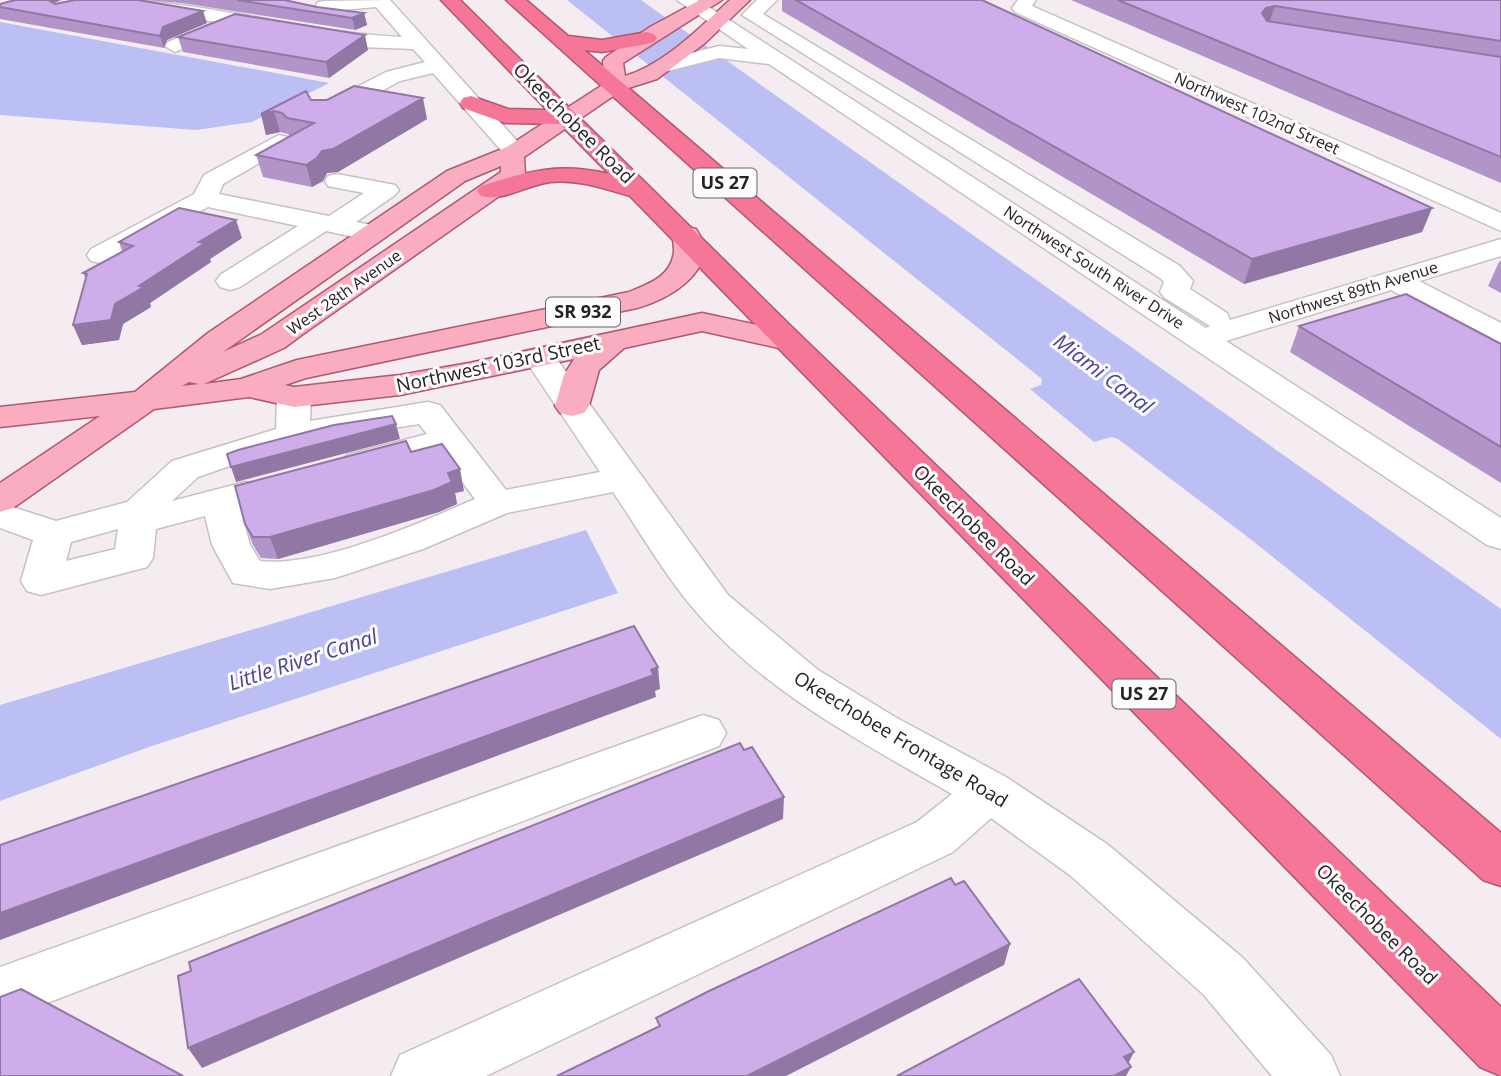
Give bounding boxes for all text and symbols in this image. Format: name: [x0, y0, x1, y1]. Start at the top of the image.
street label: Okeechobee Road: [508, 57, 640, 189]
street label: Northwest 102nd Street: [1171, 67, 1343, 159]
road number: US 27: [694, 168, 756, 198]
street label: Northwest South River Drive: [999, 200, 1189, 334]
street label: West 28th Avenue: [282, 244, 406, 340]
street label: Northwest 89th Avenue: [1266, 256, 1441, 328]
road number: SR 932: [546, 298, 620, 326]
water label: Miami Canal: [1048, 327, 1159, 420]
street label: Northwest 103rd Street: [394, 330, 603, 398]
street label: Okeechobee Road: [908, 459, 1040, 591]
water label: Little River Canal: [225, 622, 381, 696]
street label: Okeechobee Frontage Road: [789, 665, 1013, 813]
road number: US 27: [1112, 680, 1176, 708]
street label: Okeechobee Road: [1311, 858, 1443, 990]

